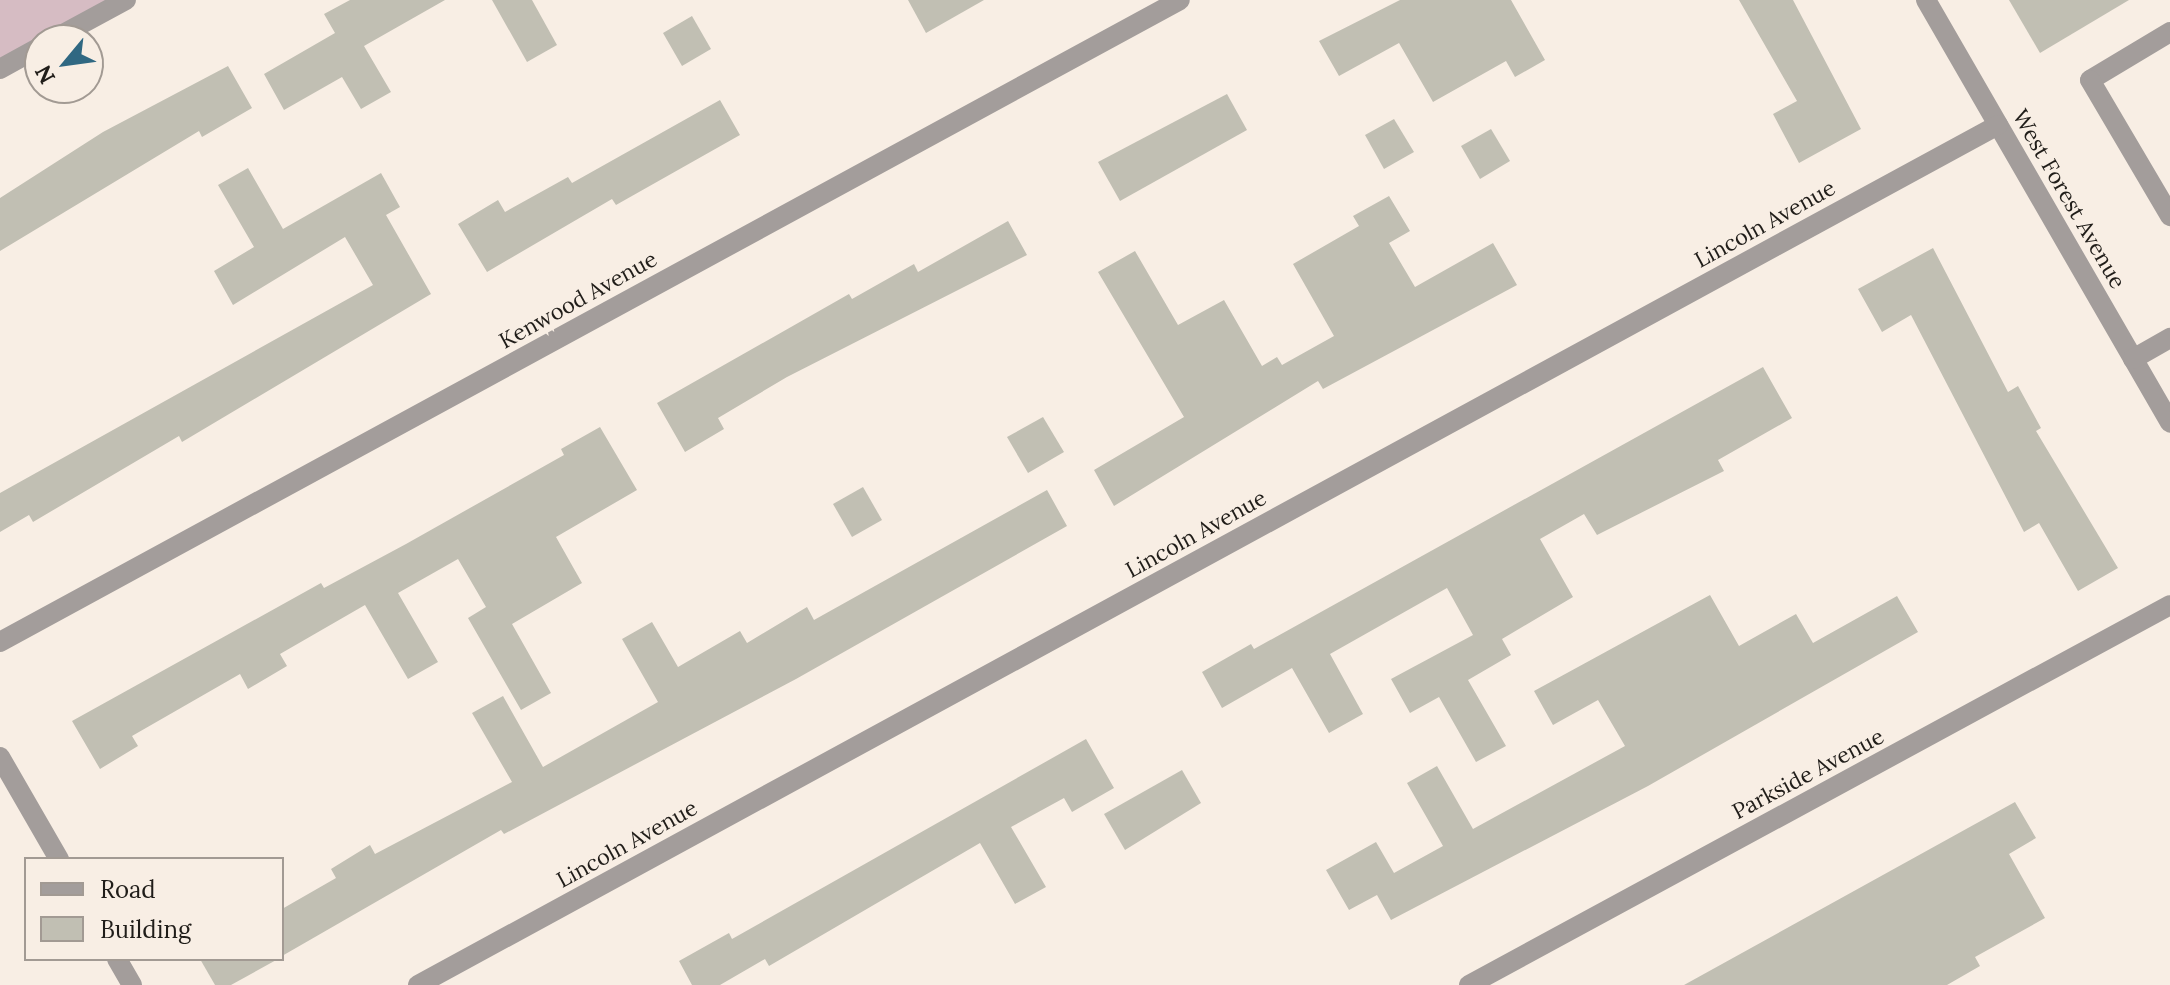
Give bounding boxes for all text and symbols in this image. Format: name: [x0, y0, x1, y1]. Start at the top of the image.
north arrow: [24, 24, 104, 104]
text: N: [28, 60, 61, 89]
street label: West Forest Avenue: [2007, 105, 2131, 293]
street label: Lincoln Avenue: [1690, 175, 1840, 273]
street label: Kenwood Avenue: [494, 246, 662, 354]
street label: Lincoln Avenue: [1121, 485, 1271, 583]
street label: Parkside Avenue: [1728, 723, 1888, 825]
street label: Lincoln Avenue: [552, 795, 702, 893]
legend: [24, 857, 284, 961]
text: Road: [100, 874, 156, 905]
text: Building: [100, 914, 191, 945]

